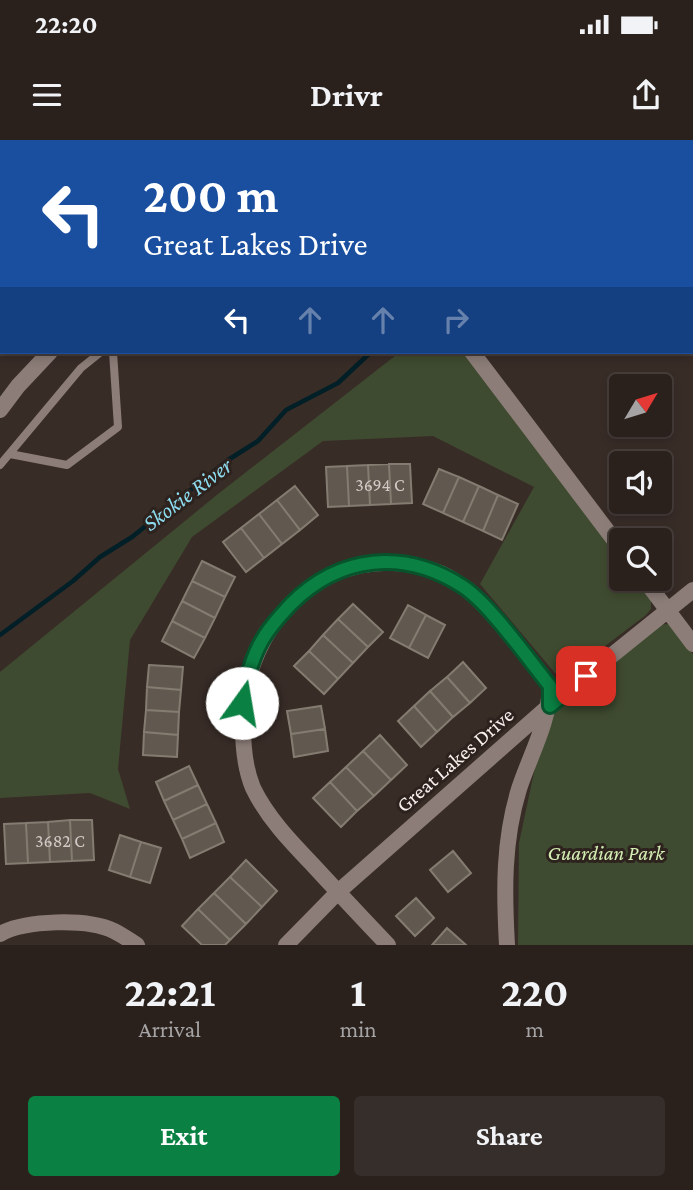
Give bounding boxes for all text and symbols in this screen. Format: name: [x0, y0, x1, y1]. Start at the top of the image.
text: 22:20: [35, 10, 97, 39]
icon: menu: [28, 76, 66, 114]
icon: share: [627, 76, 665, 114]
text: Drivr: [310, 77, 383, 113]
icon: left: [28, 168, 119, 259]
text: 200 m: [143, 168, 278, 223]
text: Great Lakes Drive: [143, 226, 367, 262]
icon: left: [218, 301, 256, 339]
icon: ahead: [291, 301, 329, 339]
icon: ahead: [364, 301, 402, 339]
icon: right: [437, 301, 475, 339]
north arrow: [609, 374, 672, 438]
map controls: [609, 374, 672, 591]
water label: Skokie River: [137, 451, 237, 536]
button: sound: [609, 451, 672, 514]
house number: 3694 C: [355, 475, 405, 495]
button: search: [609, 528, 672, 591]
pin: [556, 646, 616, 706]
icon: arrive: [567, 657, 605, 695]
position arrow: [205, 666, 279, 740]
street label: Great Lakes Drive: [392, 703, 518, 817]
house number: 3682 C: [35, 831, 85, 851]
park label: Guardian Park: [548, 841, 665, 865]
text: 22:21: [124, 968, 215, 1015]
text: 1: [350, 968, 366, 1015]
text: 220: [501, 968, 569, 1015]
text: Arrival: [139, 1016, 201, 1042]
text: min: [340, 1016, 377, 1042]
text: m: [526, 1016, 544, 1042]
button: Exit: [28, 1096, 340, 1176]
button: Share: [354, 1096, 665, 1176]

